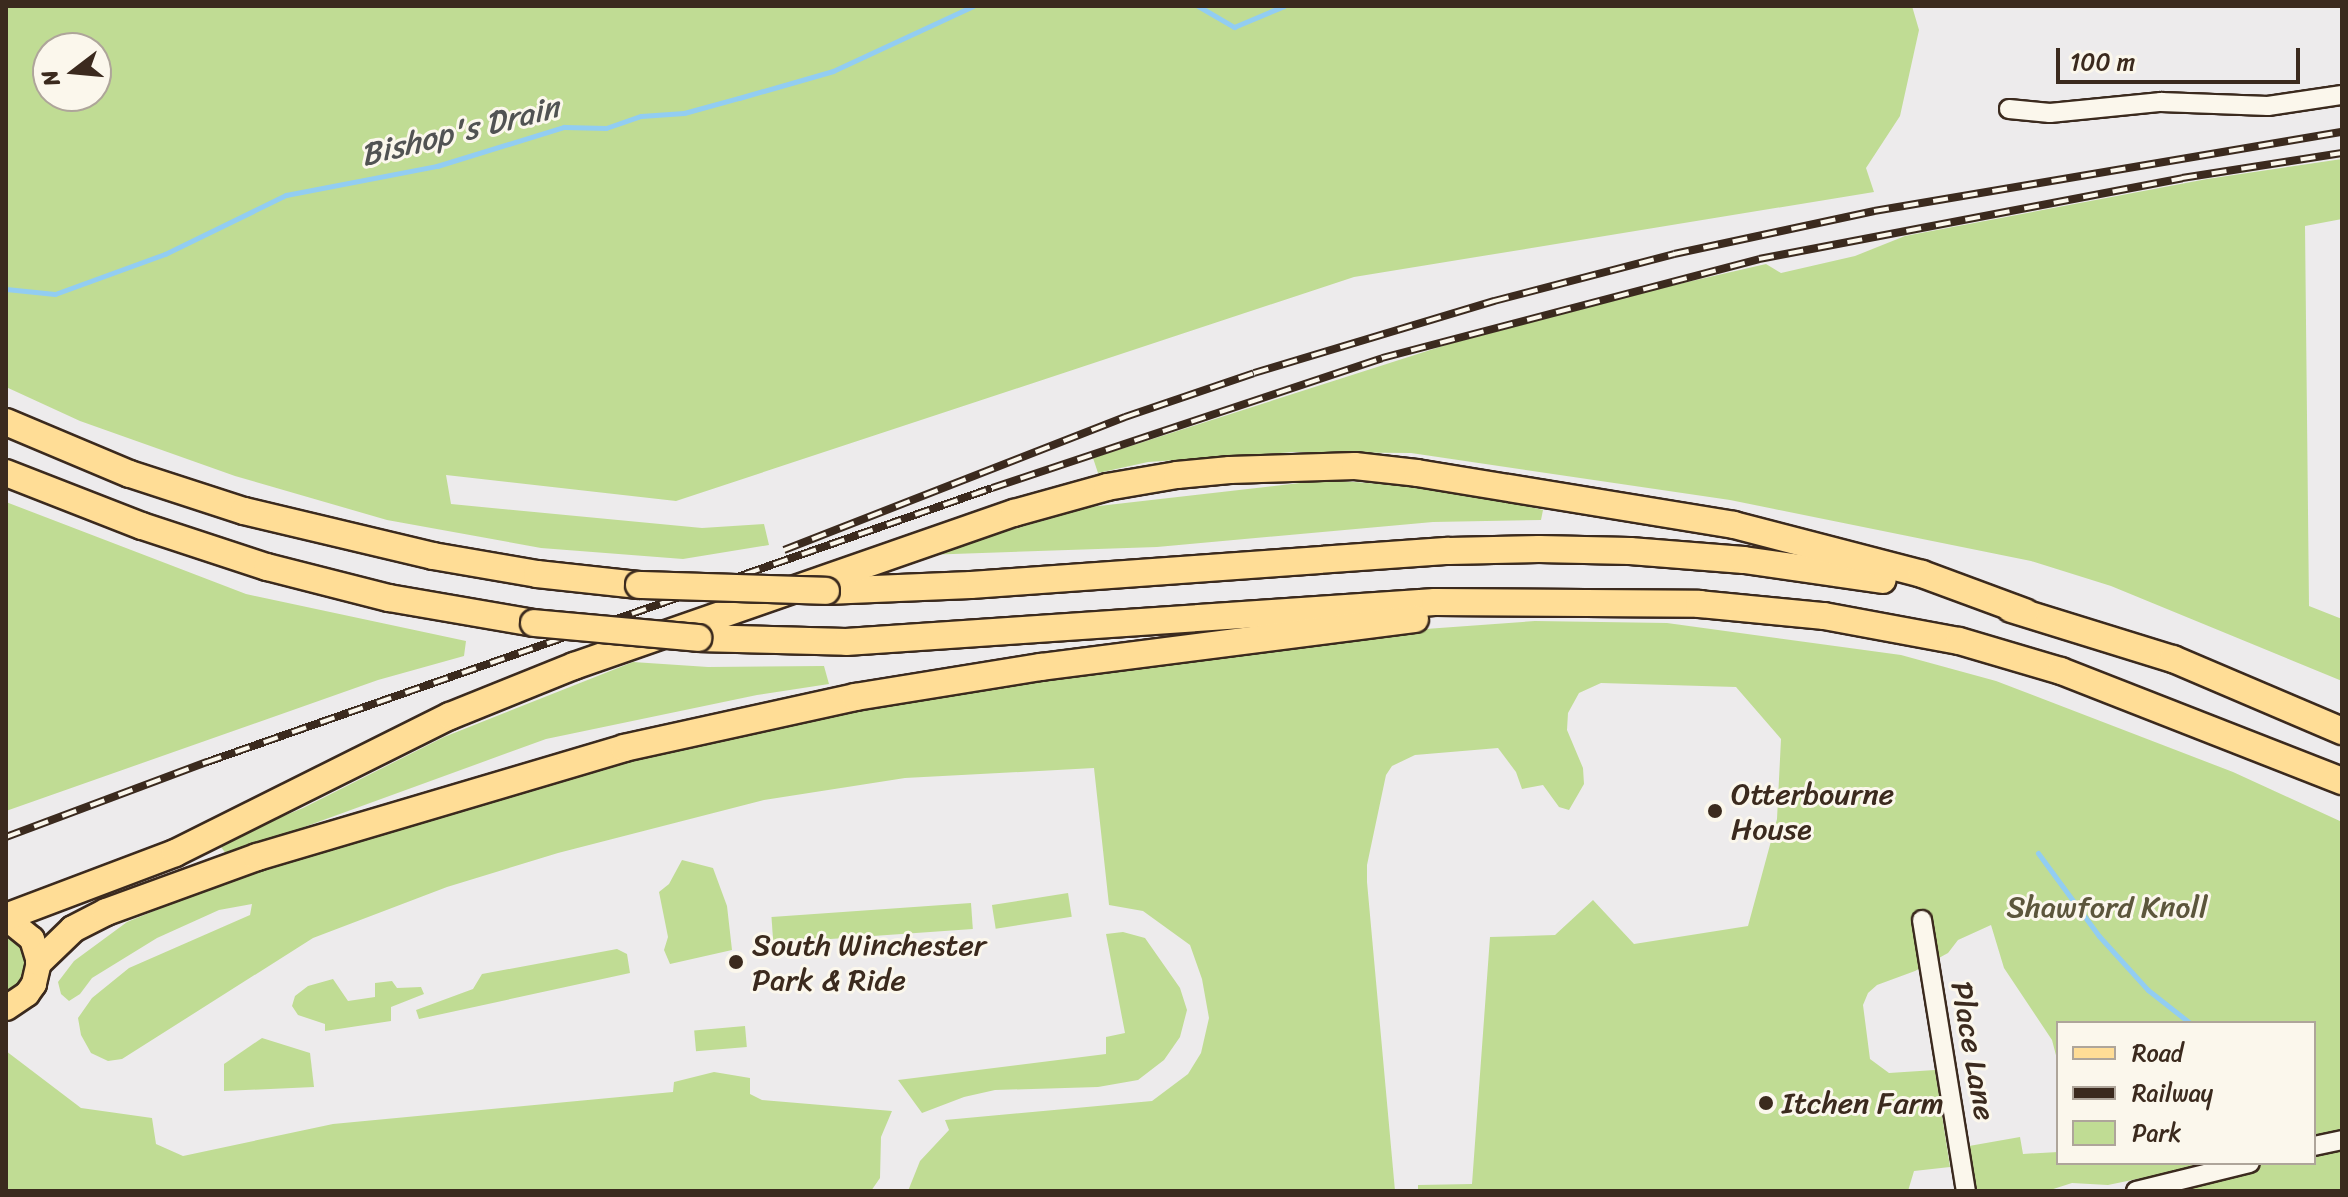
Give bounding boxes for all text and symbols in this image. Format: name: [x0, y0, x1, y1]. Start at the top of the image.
north arrow: [32, 32, 112, 112]
scale bar: [2060, 32, 2304, 82]
text: 100 m: [2070, 41, 2135, 83]
text: N: [30, 65, 71, 91]
water label: Bishop's Drain: [357, 89, 563, 175]
place label: Otterbourne House: [1731, 776, 1894, 846]
marker: Otterbourne House: [1706, 802, 1724, 820]
park label: Shawford Knoll: [2006, 889, 2208, 925]
place label: South Winchester Park & Ride: [752, 927, 986, 998]
marker: South Winchester Park & Ride: [727, 953, 745, 971]
street label: Place Lane: [1943, 979, 2003, 1123]
legend: [2056, 1021, 2316, 1165]
text: Road: [2132, 1032, 2183, 1074]
text: Railway: [2132, 1072, 2213, 1114]
place label: Itchen Farm: [1782, 1085, 1944, 1121]
marker: Itchen Farm: [1757, 1094, 1775, 1112]
text: Park: [2132, 1112, 2181, 1154]

